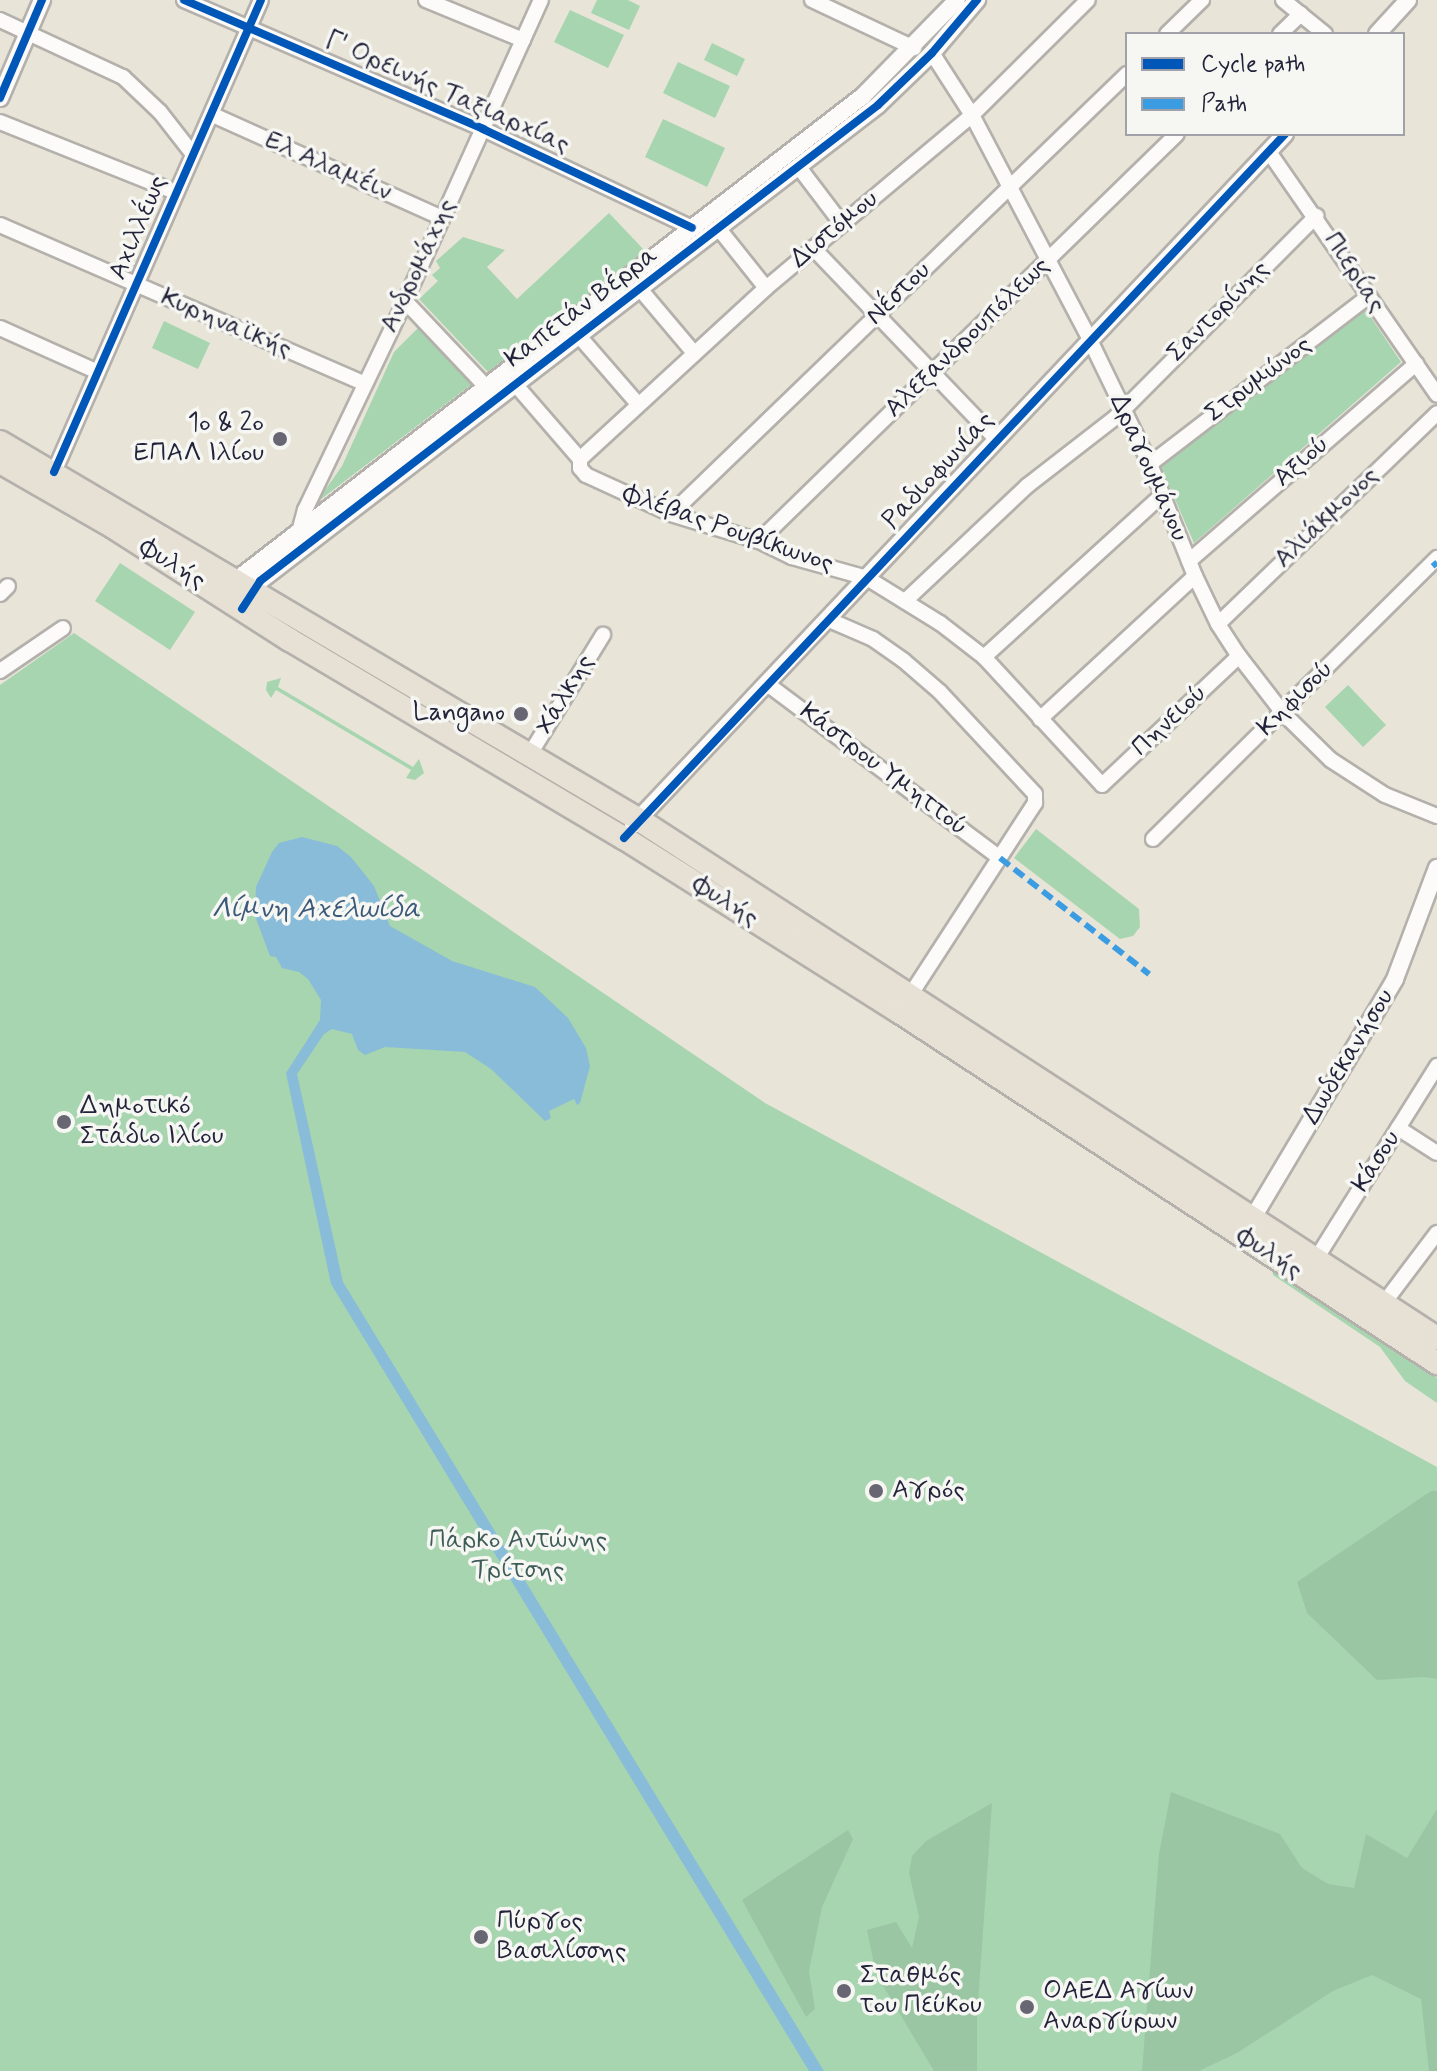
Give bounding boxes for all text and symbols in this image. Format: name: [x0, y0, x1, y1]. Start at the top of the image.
street label: Γ' Ορεινής Ταξιαρχίας: [320, 25, 574, 161]
legend: [1125, 32, 1405, 136]
text: Cycle path: [1201, 49, 1306, 80]
text: Path: [1201, 89, 1247, 120]
street label: Ελ Αλαμέιν: [260, 125, 396, 209]
street label: Αχιλλέως: [103, 171, 175, 285]
street label: Διστόμου: [785, 184, 885, 276]
street label: Ανδρομάχης: [374, 194, 464, 338]
street label: Πιερίας: [1316, 227, 1392, 319]
street label: Καπετάν Βέρρα: [499, 240, 665, 376]
street label: Αλεξανδρουπόλεως: [879, 251, 1057, 425]
street label: Σαντορίνης: [1162, 255, 1276, 369]
street label: Νέστου: [860, 256, 938, 332]
street label: Κυρηναϊκής: [156, 282, 296, 366]
street label: Στρυμώνος: [1200, 330, 1318, 430]
street label: Δραγουμάνου: [1102, 390, 1194, 546]
street label: Ραδιοφωνίας: [877, 406, 1001, 536]
place label: 1ο & 2ο ΕΠΑΛ Ιλίου: [134, 408, 264, 470]
marker: 1ο & 2ο ΕΠΑΛ Ιλίου: [271, 430, 289, 448]
street label: Αξιού: [1268, 430, 1336, 494]
street label: Αλιάκμονος: [1268, 461, 1386, 575]
street label: Φλέβας Ρουβίκωνος: [619, 479, 837, 581]
street label: Φυλής: [133, 533, 211, 597]
street label: Χάλκης: [530, 649, 602, 741]
street label: Κηφισού: [1251, 654, 1341, 744]
street label: Πηνειού: [1126, 678, 1214, 764]
street label: Κάστρου Υμηττού: [793, 697, 973, 843]
place label: Langano: [413, 698, 505, 730]
marker: Langano: [512, 705, 530, 723]
street label: Φυλής: [686, 870, 764, 934]
water label: Λίμνη Αχελωίδα: [212, 893, 420, 927]
street label: Δωδεκανήσου: [1296, 984, 1402, 1130]
place label: Δημοτικό Στάδιο Ιλίου: [80, 1091, 223, 1152]
marker: Δημοτικό Στάδιο Ιλίου: [55, 1113, 73, 1131]
street label: Κάσου: [1346, 1125, 1408, 1199]
street label: Φυλής: [1230, 1221, 1308, 1287]
place label: Αγρός: [892, 1475, 965, 1507]
marker: Αγρός: [867, 1482, 885, 1500]
park label: Πάρκο Αντώνης Τρίτσης: [429, 1525, 607, 1586]
place label: Πύργος Βασιλίσσης: [497, 1906, 626, 1968]
marker: Πύργος Βασιλίσσης: [472, 1928, 490, 1946]
place label: Σταθμός του Πεύκου: [860, 1960, 982, 2022]
place label: ΟΑΕΔ Αγίων Αναργύρων: [1043, 1976, 1193, 2038]
marker: Σταθμός του Πεύκου: [835, 1982, 853, 2000]
marker: ΟΑΕΔ Αγίων Αναργύρων: [1018, 1998, 1036, 2016]

